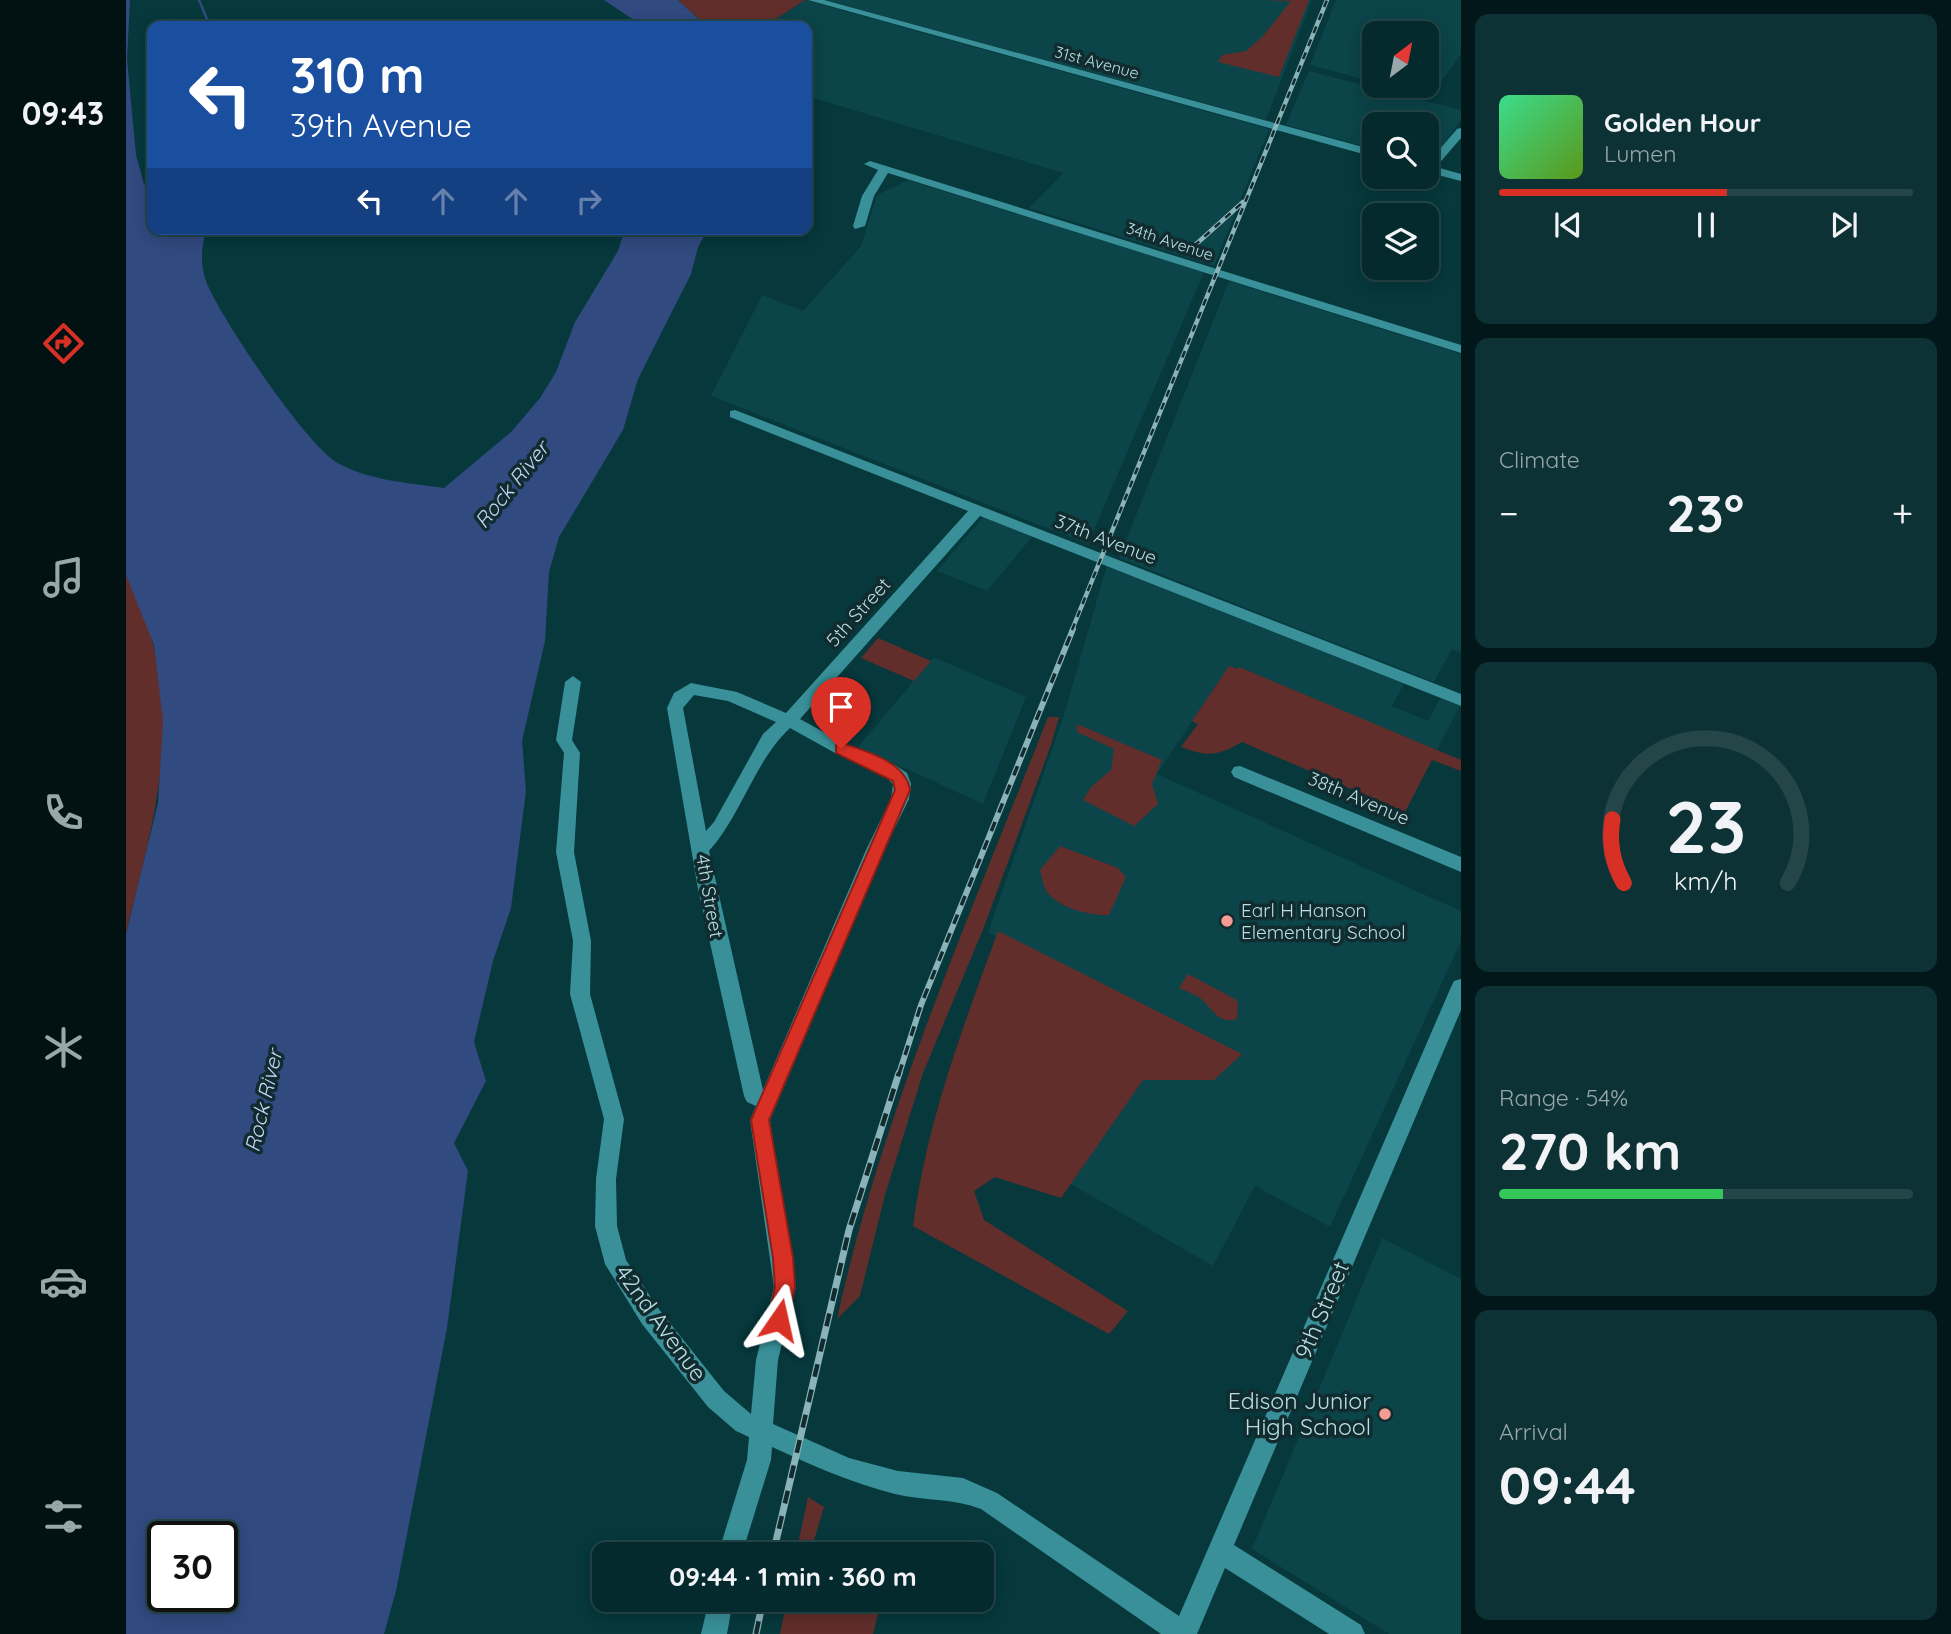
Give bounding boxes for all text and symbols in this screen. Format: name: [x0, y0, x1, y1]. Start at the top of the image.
north arrow: [1362, 21, 1438, 98]
map controls: [1362, 21, 1439, 280]
street label: 31st Avenue: [1053, 41, 1141, 83]
text: 310 m: [290, 44, 424, 105]
icon: left: [175, 49, 266, 140]
text: 09:43: [22, 93, 104, 133]
text: 39th Avenue: [290, 105, 472, 145]
text: Golden Hour: [1604, 106, 1761, 139]
button: search: [1362, 112, 1439, 189]
text: Lumen: [1604, 139, 1677, 168]
icon: left: [351, 182, 389, 220]
icon: ahead: [424, 182, 462, 220]
icon: ahead: [497, 182, 535, 220]
icon: right: [570, 182, 608, 220]
button: layers: [1362, 203, 1439, 280]
icon: previous: [1549, 206, 1587, 244]
icon: pause: [1687, 206, 1725, 244]
icon: next: [1825, 206, 1863, 244]
street label: 34th Avenue: [1124, 218, 1216, 264]
icon: directions: [39, 319, 88, 368]
water label: Rock River: [468, 434, 556, 533]
text: Climate: [1499, 445, 1580, 474]
text: 23°: [1666, 480, 1744, 545]
text: −: [1499, 489, 1519, 537]
text: +: [1892, 489, 1913, 537]
street label: 37th Avenue: [1052, 509, 1160, 569]
icon: music: [39, 553, 88, 602]
street label: 5th Street: [821, 572, 895, 652]
pin: [811, 677, 871, 749]
icon: arrive: [822, 688, 860, 726]
street label: 38th Avenue: [1305, 766, 1413, 830]
text: 23: [1666, 780, 1746, 871]
icon: phone: [39, 788, 88, 837]
street label: 4th Street: [691, 852, 729, 940]
text: km/h: [1674, 865, 1738, 896]
place label: Earl H Hanson Elementary School: [1241, 898, 1406, 944]
marker: Earl H Hanson Elementary School: [1219, 913, 1235, 929]
icon: climate: [39, 1023, 88, 1072]
water label: Rock River: [239, 1044, 288, 1154]
text: Range · 54%: [1499, 1083, 1628, 1112]
text: 270 km: [1499, 1118, 1681, 1183]
icon: car: [39, 1257, 88, 1306]
street label: 9th Street: [1288, 1257, 1355, 1363]
street label: 42nd Avenue: [609, 1259, 713, 1387]
position arrow: [742, 1283, 816, 1357]
place label: Edison Junior High School: [1228, 1386, 1371, 1441]
marker: Edison Junior High School: [1377, 1406, 1393, 1422]
text: Arrival: [1499, 1417, 1568, 1446]
text: 09:44: [1499, 1452, 1636, 1517]
icon: filters: [39, 1492, 88, 1541]
speed limit sign: 30: [147, 1521, 238, 1612]
text: 09:44 · 1 min · 360 m: [669, 1560, 917, 1593]

